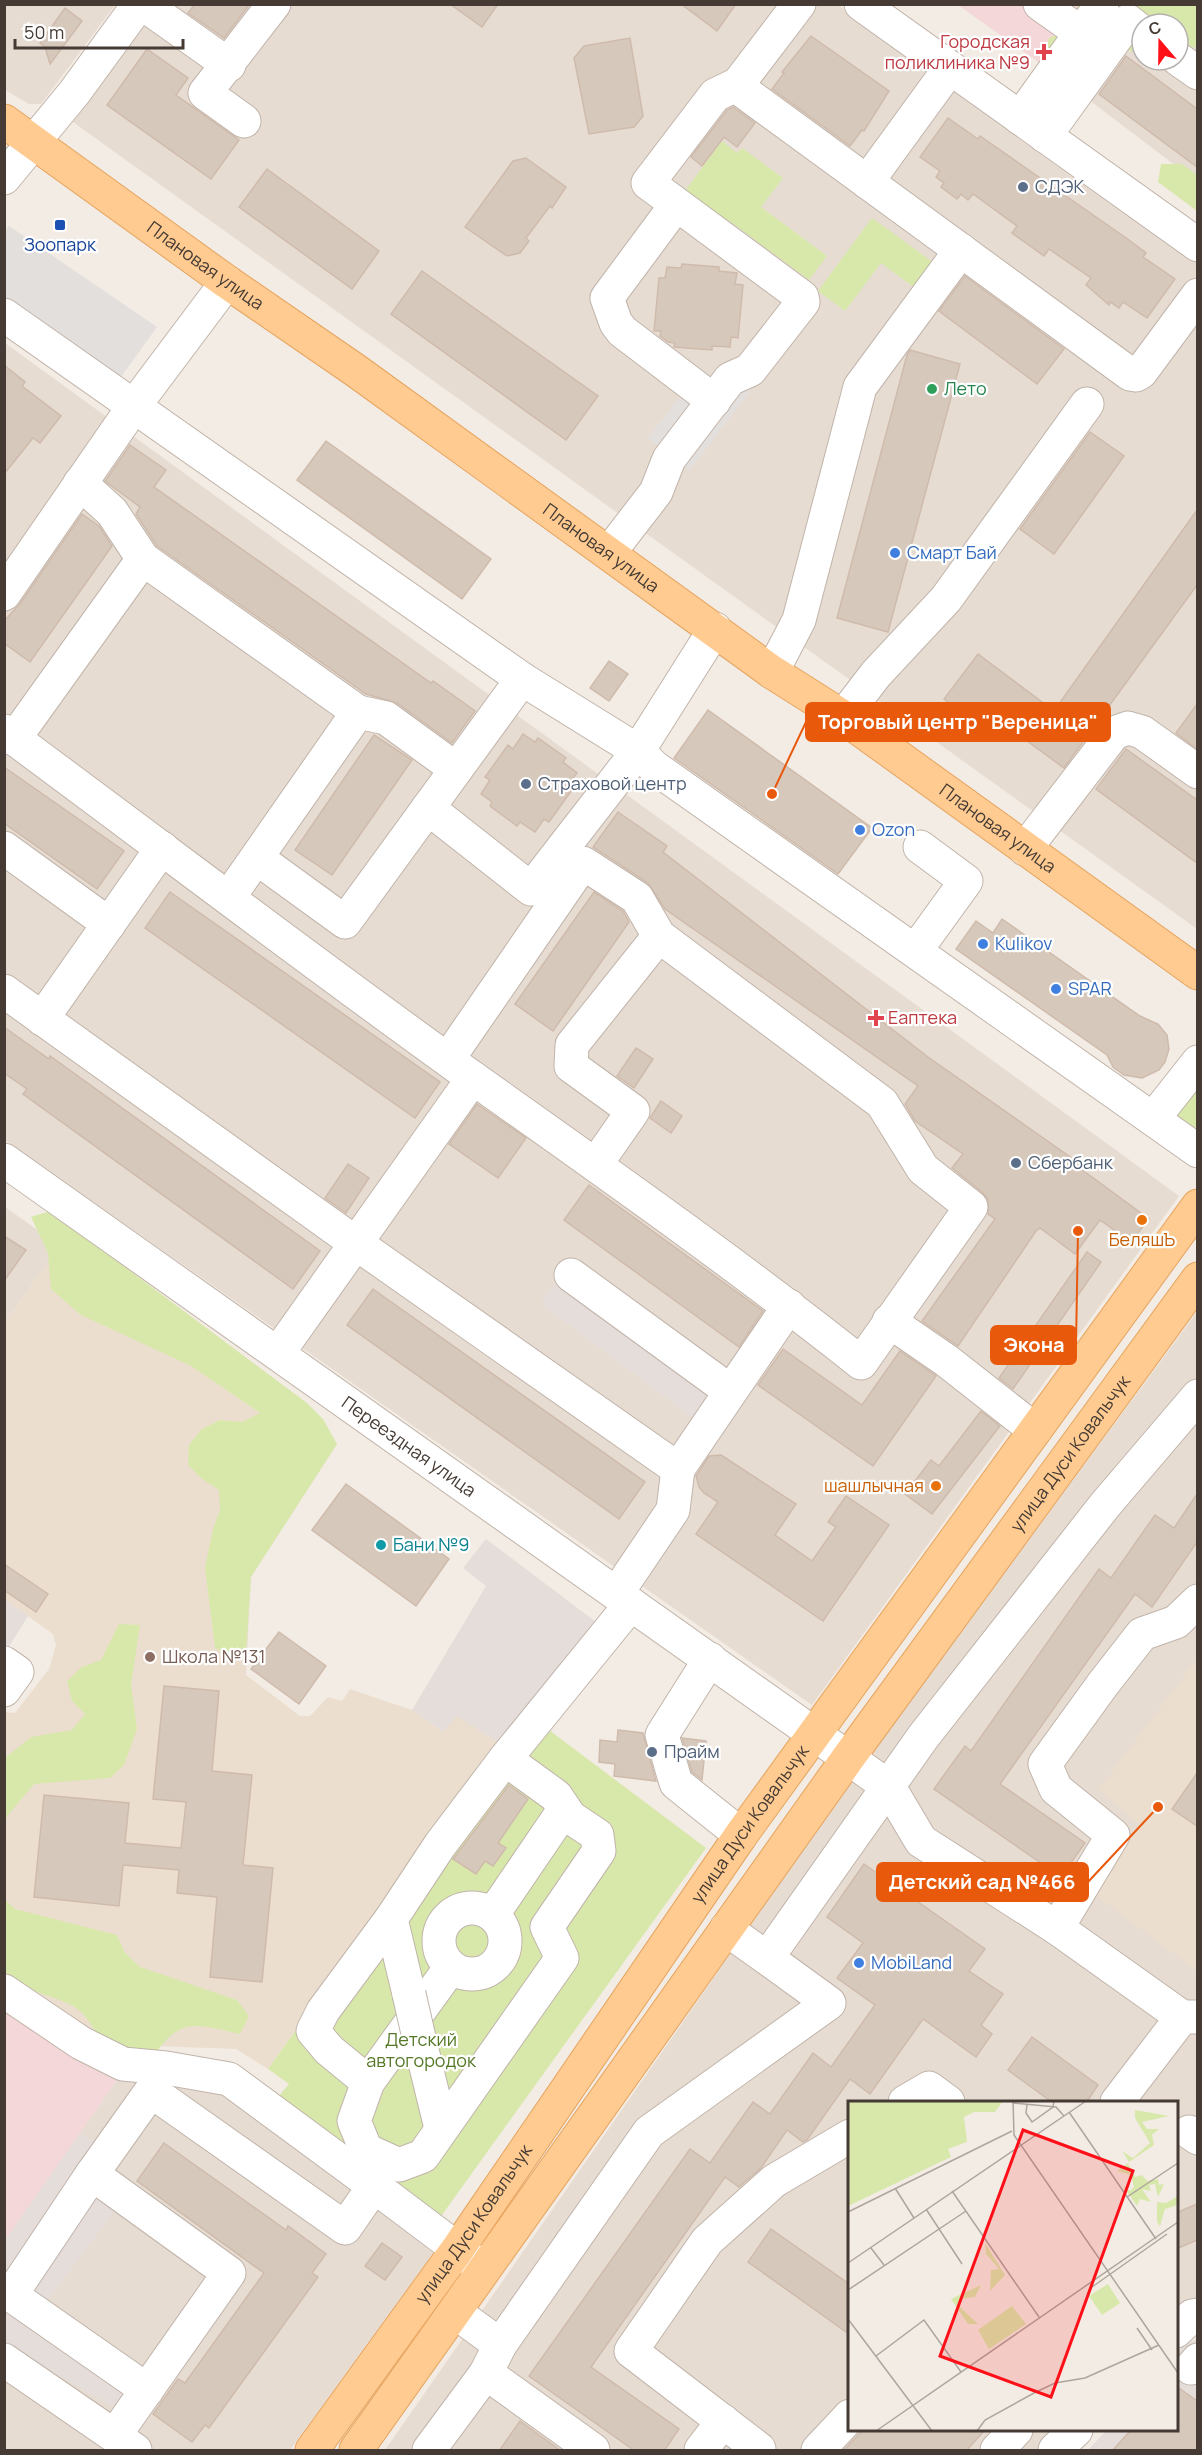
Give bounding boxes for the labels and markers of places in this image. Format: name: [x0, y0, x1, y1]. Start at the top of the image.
place label: Городская поликлиника №9: [885, 29, 1030, 74]
marker: Городская поликлиника №9: [1035, 43, 1053, 61]
place label: СДЭК: [1035, 174, 1084, 198]
marker: СДЭК: [1016, 180, 1030, 194]
marker: Зоопарк: [53, 218, 67, 232]
place label: Зоопарк: [24, 232, 97, 256]
place label: Лето: [944, 376, 987, 400]
marker: Лето: [925, 382, 939, 396]
place label: Смарт Бай: [907, 540, 997, 564]
marker: Смарт Бай: [888, 546, 902, 560]
callout: Торговый центр "Вереница": [806, 703, 1110, 741]
place label: Страховой центр: [538, 771, 687, 795]
marker: Страховой центр: [519, 777, 533, 791]
place label: Ozon: [872, 817, 915, 841]
marker: Ozon: [853, 823, 867, 837]
place label: Kulikov: [995, 931, 1052, 955]
marker: Kulikov: [976, 937, 990, 951]
place label: SPAR: [1068, 976, 1112, 1000]
marker: SPAR: [1049, 982, 1063, 996]
place label: Еаптека: [888, 1005, 957, 1029]
marker: Еаптека: [869, 1011, 883, 1025]
place label: Сбербанк: [1028, 1150, 1114, 1174]
marker: Сбербанк: [1009, 1156, 1023, 1170]
marker: БеляшЪ: [1135, 1213, 1149, 1227]
place label: БеляшЪ: [1109, 1227, 1175, 1251]
callout: Экона: [991, 1326, 1076, 1364]
place label: шашлычная: [824, 1473, 924, 1497]
marker: шашлычная: [929, 1479, 943, 1493]
place label: Бани №9: [393, 1532, 469, 1556]
marker: Бани №9: [374, 1538, 388, 1552]
place label: Школа №131: [162, 1644, 266, 1668]
marker: Школа №131: [143, 1650, 157, 1664]
place label: Прайм: [664, 1739, 720, 1763]
marker: Прайм: [645, 1745, 659, 1759]
callout: Детский сад №466: [877, 1863, 1088, 1901]
place label: MobiLand: [871, 1950, 952, 1974]
marker: MobiLand: [852, 1956, 866, 1970]

